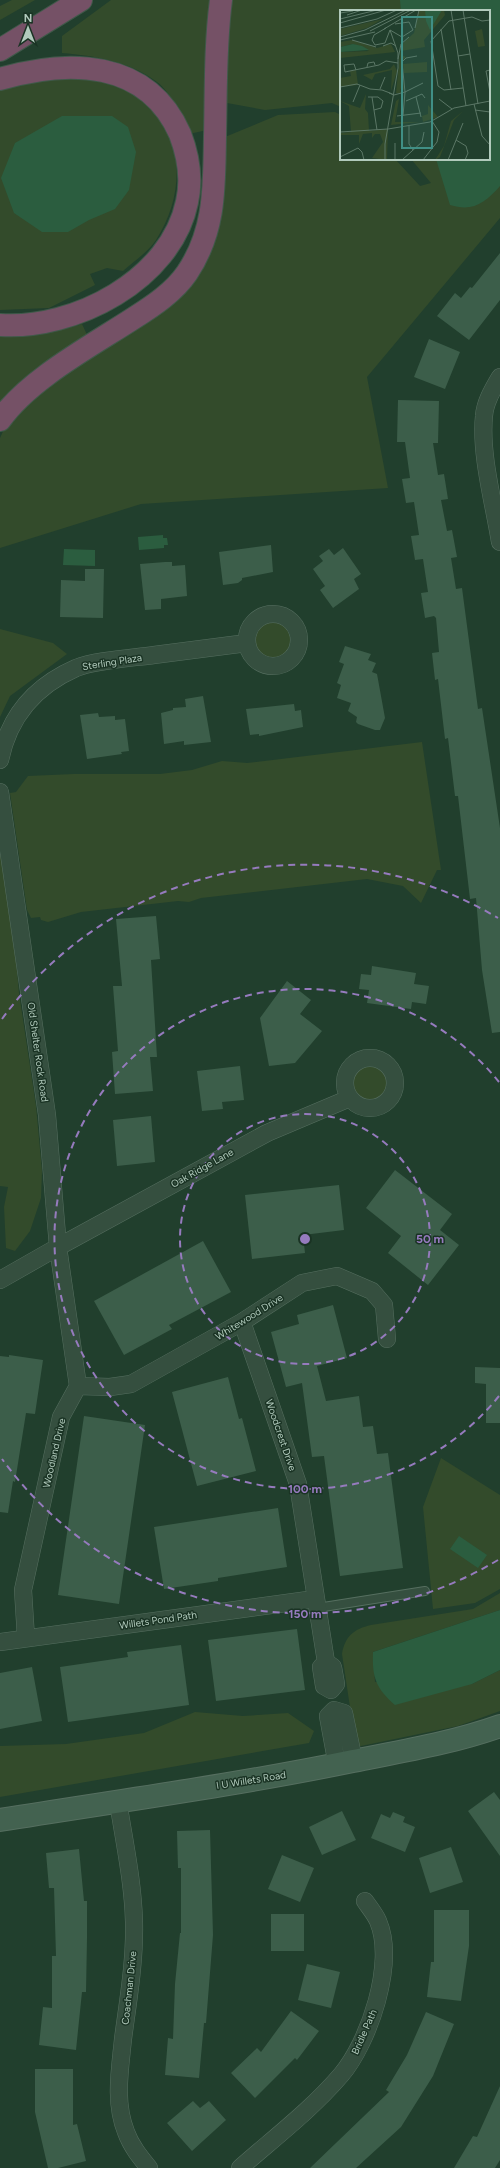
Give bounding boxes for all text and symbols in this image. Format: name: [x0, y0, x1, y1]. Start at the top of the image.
north arrow: [8, 8, 48, 48]
inset map: [340, 10, 490, 160]
text: N: [24, 12, 32, 25]
street label: Sterling Plaza: [81, 651, 143, 673]
street label: Old Shelter Rock Road: [25, 1001, 51, 1103]
street label: Oak Ridge Lane: [168, 1145, 236, 1191]
centre of rings: [298, 1232, 312, 1246]
text: 50 m: [416, 1232, 444, 1246]
street label: Whitewood Drive: [213, 1291, 286, 1343]
street label: Woodcrest Drive: [263, 1397, 300, 1473]
street label: Woodland Drive: [40, 1416, 68, 1489]
text: 100 m: [288, 1482, 322, 1496]
text: 150 m: [288, 1607, 322, 1621]
street label: Willets Pond Path: [118, 1608, 198, 1632]
street label: I U Willets Road: [215, 1768, 287, 1792]
street label: Coachman Drive: [119, 1950, 139, 2025]
street label: Bridle Path: [348, 2007, 380, 2057]

